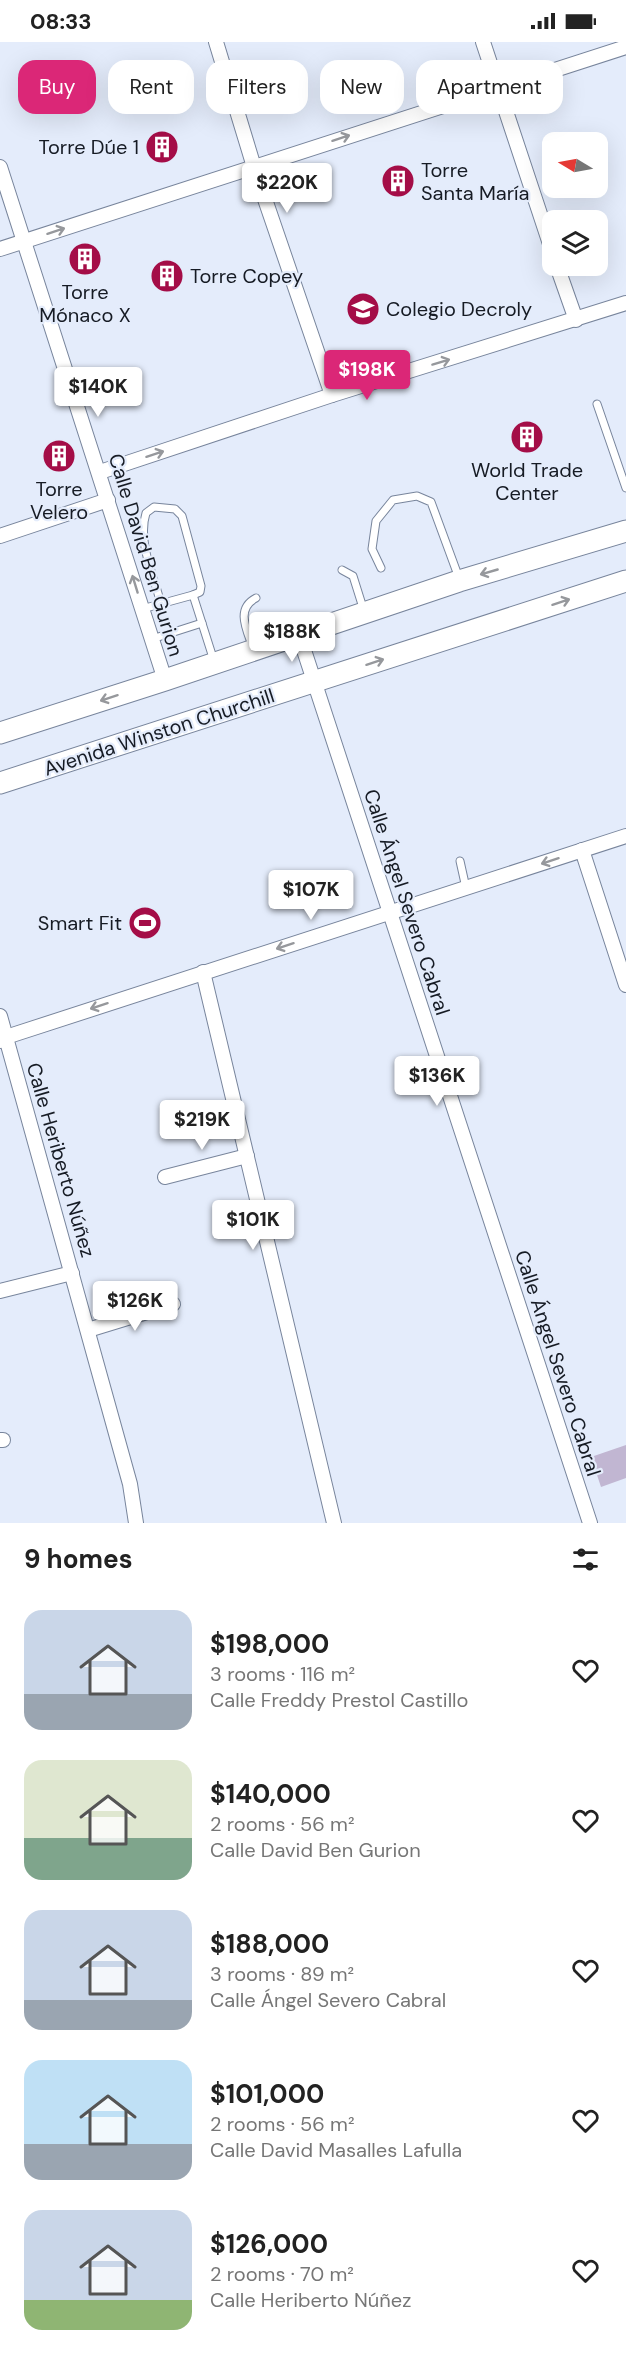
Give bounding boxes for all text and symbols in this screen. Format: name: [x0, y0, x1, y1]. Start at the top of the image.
text: 08:33: [30, 7, 92, 36]
chip: Buy: [18, 60, 96, 114]
chip: Rent: [108, 60, 194, 114]
chip: Filters: [206, 60, 308, 114]
chip: New: [320, 60, 404, 114]
chip: Apartment: [416, 60, 563, 114]
building icon: Torre Dúe 1: [144, 129, 180, 165]
one-way arrow: [331, 132, 350, 143]
north arrow: [542, 132, 608, 198]
map controls: [542, 132, 608, 276]
place label: Torre Dúe 1: [38, 134, 139, 160]
place label: Torre Santa María: [421, 157, 529, 206]
pin: $220K: [245, 163, 329, 214]
building icon: Torre Santa María: [380, 163, 416, 199]
text: $220K: [256, 169, 318, 195]
button: layers: [542, 210, 608, 276]
one-way arrow: [46, 225, 65, 236]
building icon: Torre Mónaco X: [67, 241, 103, 277]
building icon: Torre Copey: [149, 258, 185, 294]
place label: Torre Copey: [190, 263, 303, 289]
place label: Torre Mónaco X: [39, 279, 131, 328]
school or university icon: Colegio Decroly: [345, 291, 381, 327]
place label: Colegio Decroly: [386, 296, 532, 322]
pin: $198K: [325, 350, 409, 401]
text: $198K: [338, 356, 396, 382]
one-way arrow: [431, 356, 450, 367]
pin: $140K: [56, 367, 140, 418]
text: $140K: [68, 373, 128, 399]
building icon: World Trade Center: [509, 419, 545, 455]
building icon: Torre Velero: [41, 438, 77, 474]
one-way arrow: [145, 447, 164, 458]
street label: Calle David Ben Gurion: [103, 450, 189, 660]
place label: World Trade Center: [471, 457, 583, 506]
place label: Torre Velero: [30, 476, 88, 525]
one-way arrow: [480, 567, 499, 578]
one-way arrow: [129, 575, 140, 594]
one-way arrow: [551, 596, 570, 607]
pin: $188K: [250, 612, 334, 663]
text: $188K: [263, 618, 321, 644]
one-way arrow: [365, 656, 384, 667]
street label: Avenida Winston Churchill: [40, 682, 278, 782]
one-way arrow: [100, 693, 119, 704]
street label: Calle Ángel Severo Cabral: [358, 786, 456, 1018]
one-way arrow: [541, 856, 560, 867]
pin: $107K: [269, 870, 353, 921]
text: $107K: [282, 876, 340, 902]
sports icon: Smart Fit: [127, 905, 163, 941]
place label: Smart Fit: [38, 910, 122, 936]
one-way arrow: [276, 941, 295, 952]
one-way arrow: [90, 1001, 109, 1012]
pin: $136K: [395, 1056, 479, 1107]
street label: Calle Heriberto Núñez: [21, 1060, 101, 1260]
text: $136K: [408, 1062, 466, 1088]
pin: $219K: [160, 1100, 244, 1151]
text: $219K: [174, 1106, 230, 1132]
pin: $101K: [211, 1200, 295, 1251]
text: $101K: [226, 1206, 280, 1232]
street label: Calle Ángel Severo Cabral: [509, 1247, 607, 1479]
pin: $126K: [93, 1281, 177, 1332]
text: $126K: [107, 1287, 163, 1313]
text: 9 homes: [24, 1542, 133, 1576]
icon: filters: [569, 1543, 602, 1576]
text: $198,000: [210, 1627, 329, 1661]
icon: home: [72, 1634, 144, 1706]
icon: heart: [569, 1654, 602, 1687]
text: 3 rooms · 116 m²: [210, 1661, 355, 1687]
text: Calle Freddy Prestol Castillo: [210, 1687, 468, 1713]
text: $140,000: [210, 1777, 331, 1811]
icon: home: [72, 1784, 144, 1856]
icon: heart: [569, 1804, 602, 1837]
text: 2 rooms · 56 m²: [210, 1811, 355, 1837]
text: Calle David Ben Gurion: [210, 1837, 421, 1863]
text: $188,000: [210, 1927, 329, 1961]
icon: home: [72, 1934, 144, 2006]
icon: heart: [569, 1954, 602, 1987]
text: 3 rooms · 89 m²: [210, 1961, 354, 1987]
text: Calle Ángel Severo Cabral: [210, 1987, 446, 2013]
text: $101,000: [210, 2077, 324, 2111]
icon: home: [72, 2084, 144, 2156]
icon: heart: [569, 2104, 602, 2137]
text: 2 rooms · 56 m²: [210, 2111, 355, 2137]
text: Calle David Masalles Lafulla: [210, 2137, 462, 2163]
text: $126,000: [210, 2227, 328, 2261]
icon: home: [72, 2234, 144, 2306]
icon: heart: [569, 2254, 602, 2287]
text: 2 rooms · 70 m²: [210, 2261, 354, 2287]
text: Calle Heriberto Núñez: [210, 2287, 411, 2313]

